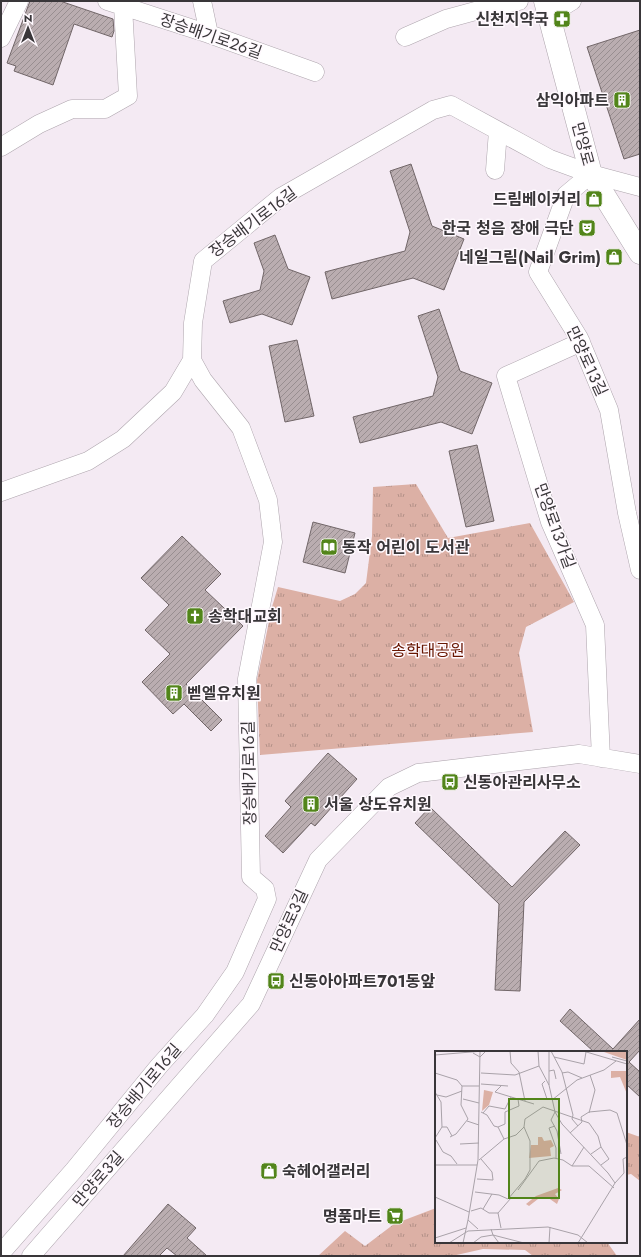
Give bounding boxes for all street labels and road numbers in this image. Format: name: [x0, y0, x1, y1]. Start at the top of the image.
street label: 장승배기로26길: [157, 8, 265, 64]
street label: 만양로: [566, 120, 600, 169]
street label: 장승배기로16길: [204, 181, 302, 263]
street label: 만양로13길: [561, 322, 613, 400]
street label: 만양로13가길: [529, 480, 581, 572]
street label: 장승배기로16길: [237, 720, 261, 826]
street label: 만양로3길: [264, 885, 314, 957]
street label: 장승배기로16길: [102, 1038, 186, 1134]
street label: 만양로3길: [67, 1146, 129, 1212]

